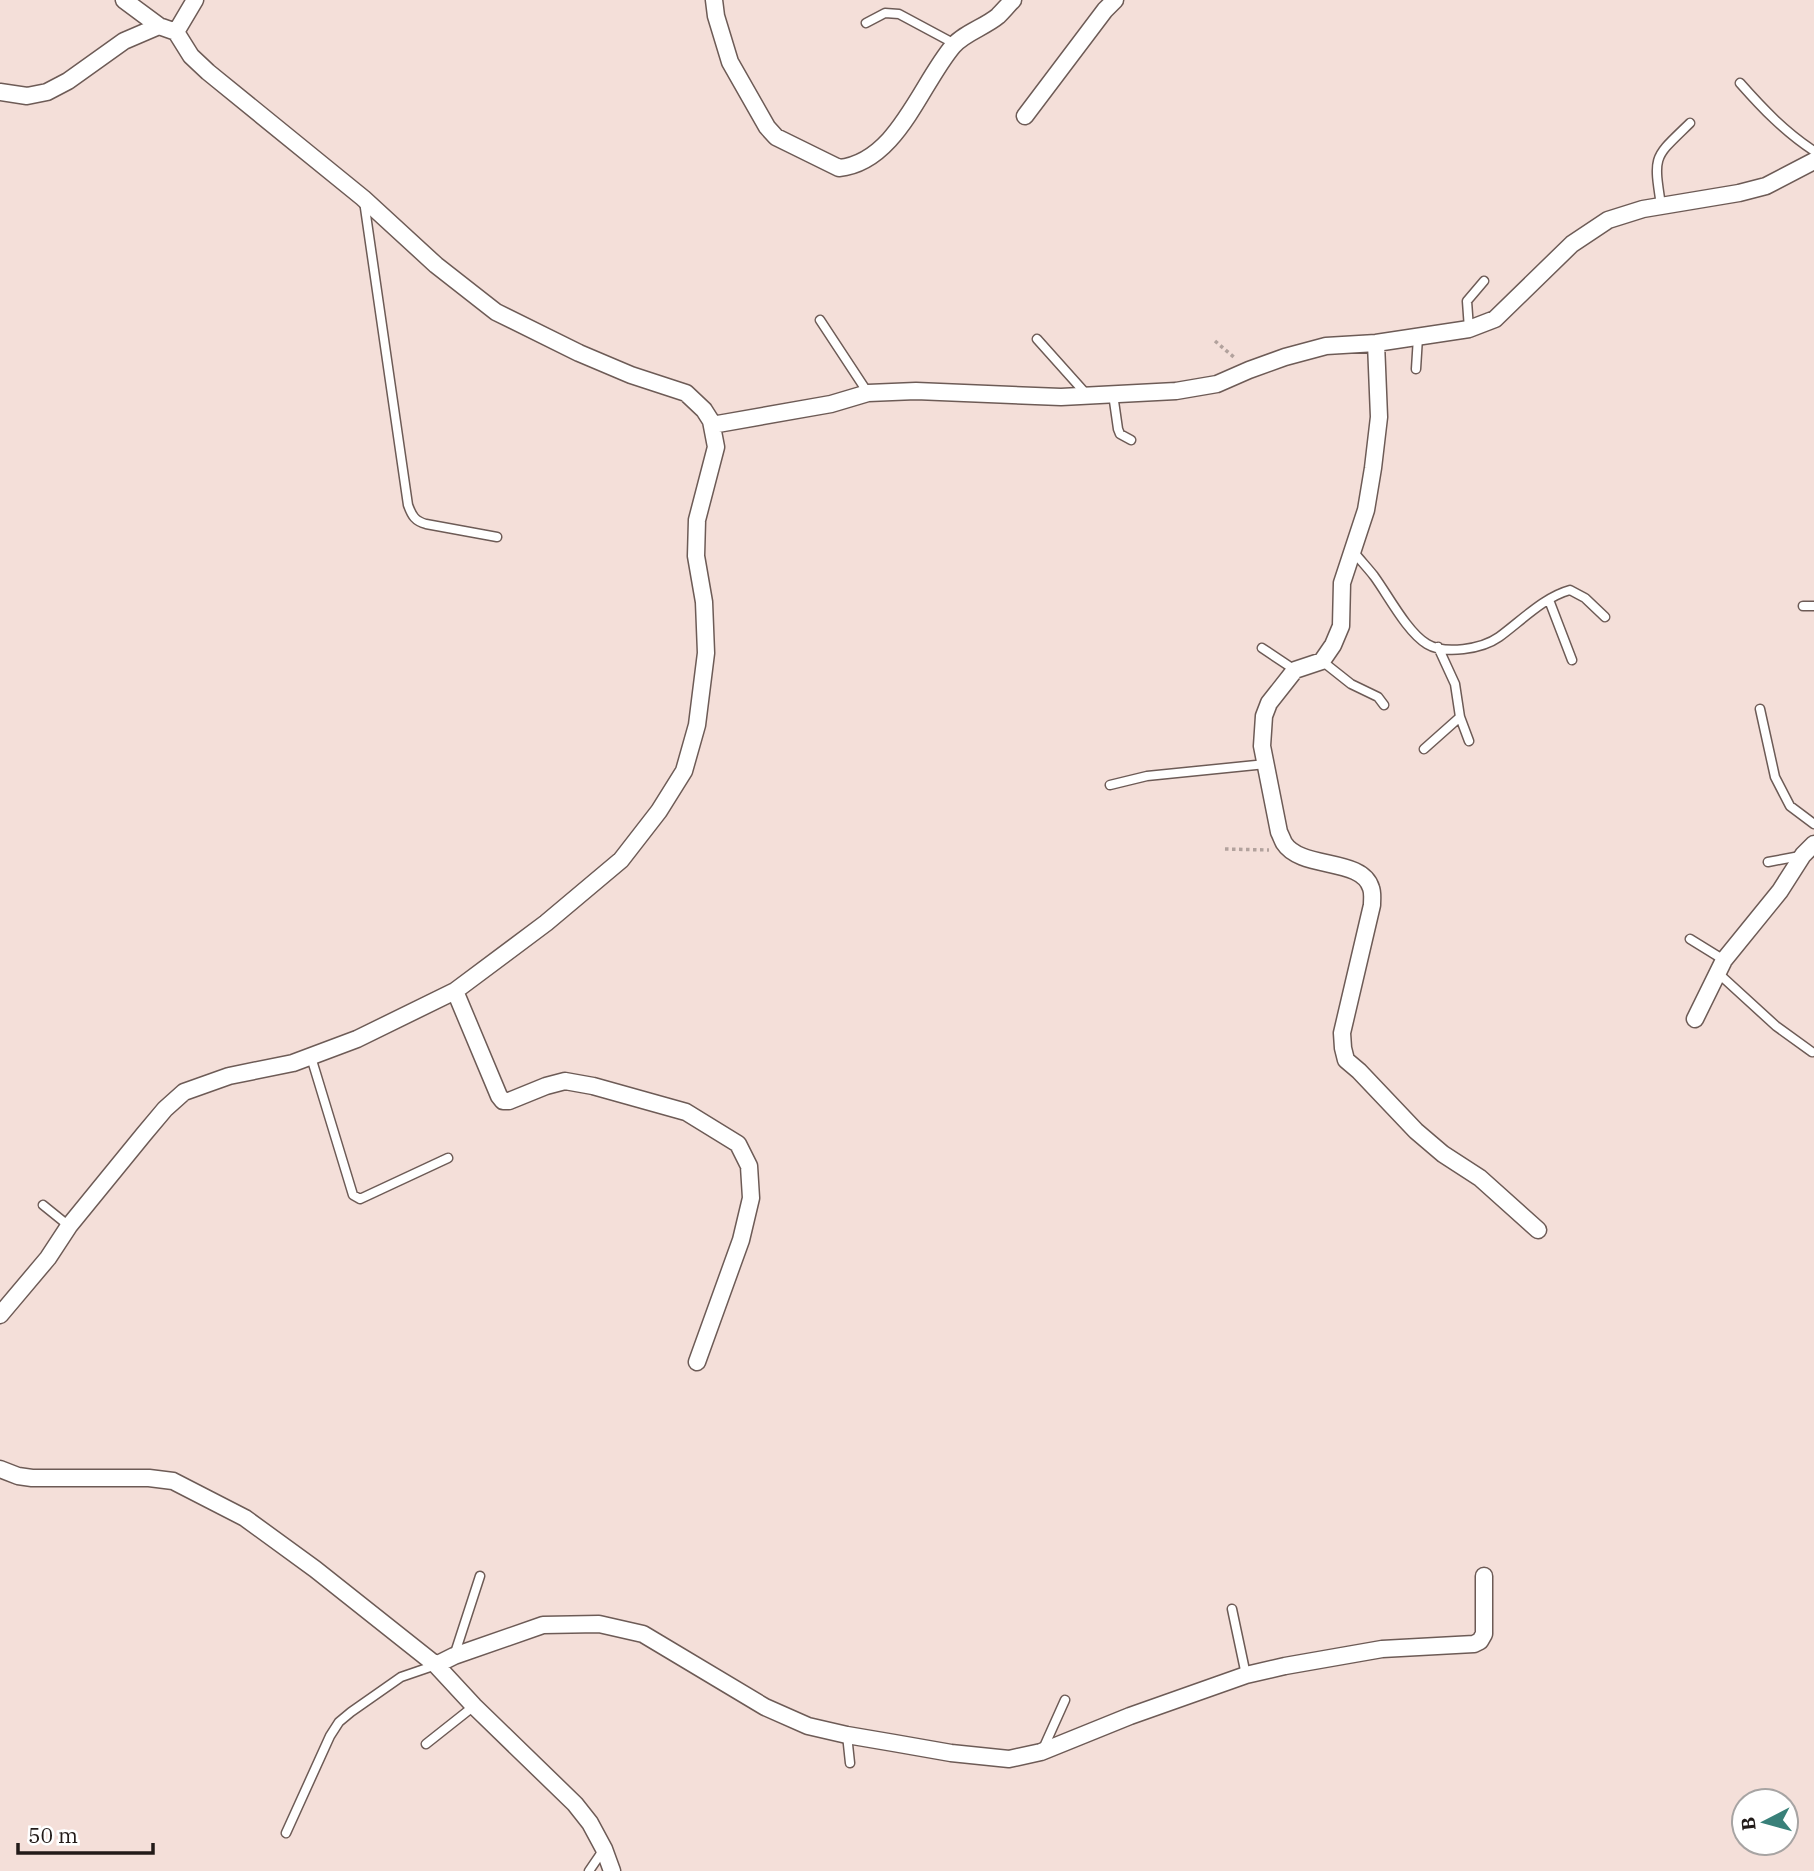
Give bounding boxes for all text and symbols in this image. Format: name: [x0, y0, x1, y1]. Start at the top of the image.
north arrow: [1730, 1787, 1800, 1857]
scale bar: [18, 1812, 152, 1856]
text: B: [1735, 1816, 1761, 1832]
text: 50 m: [28, 1821, 78, 1849]

